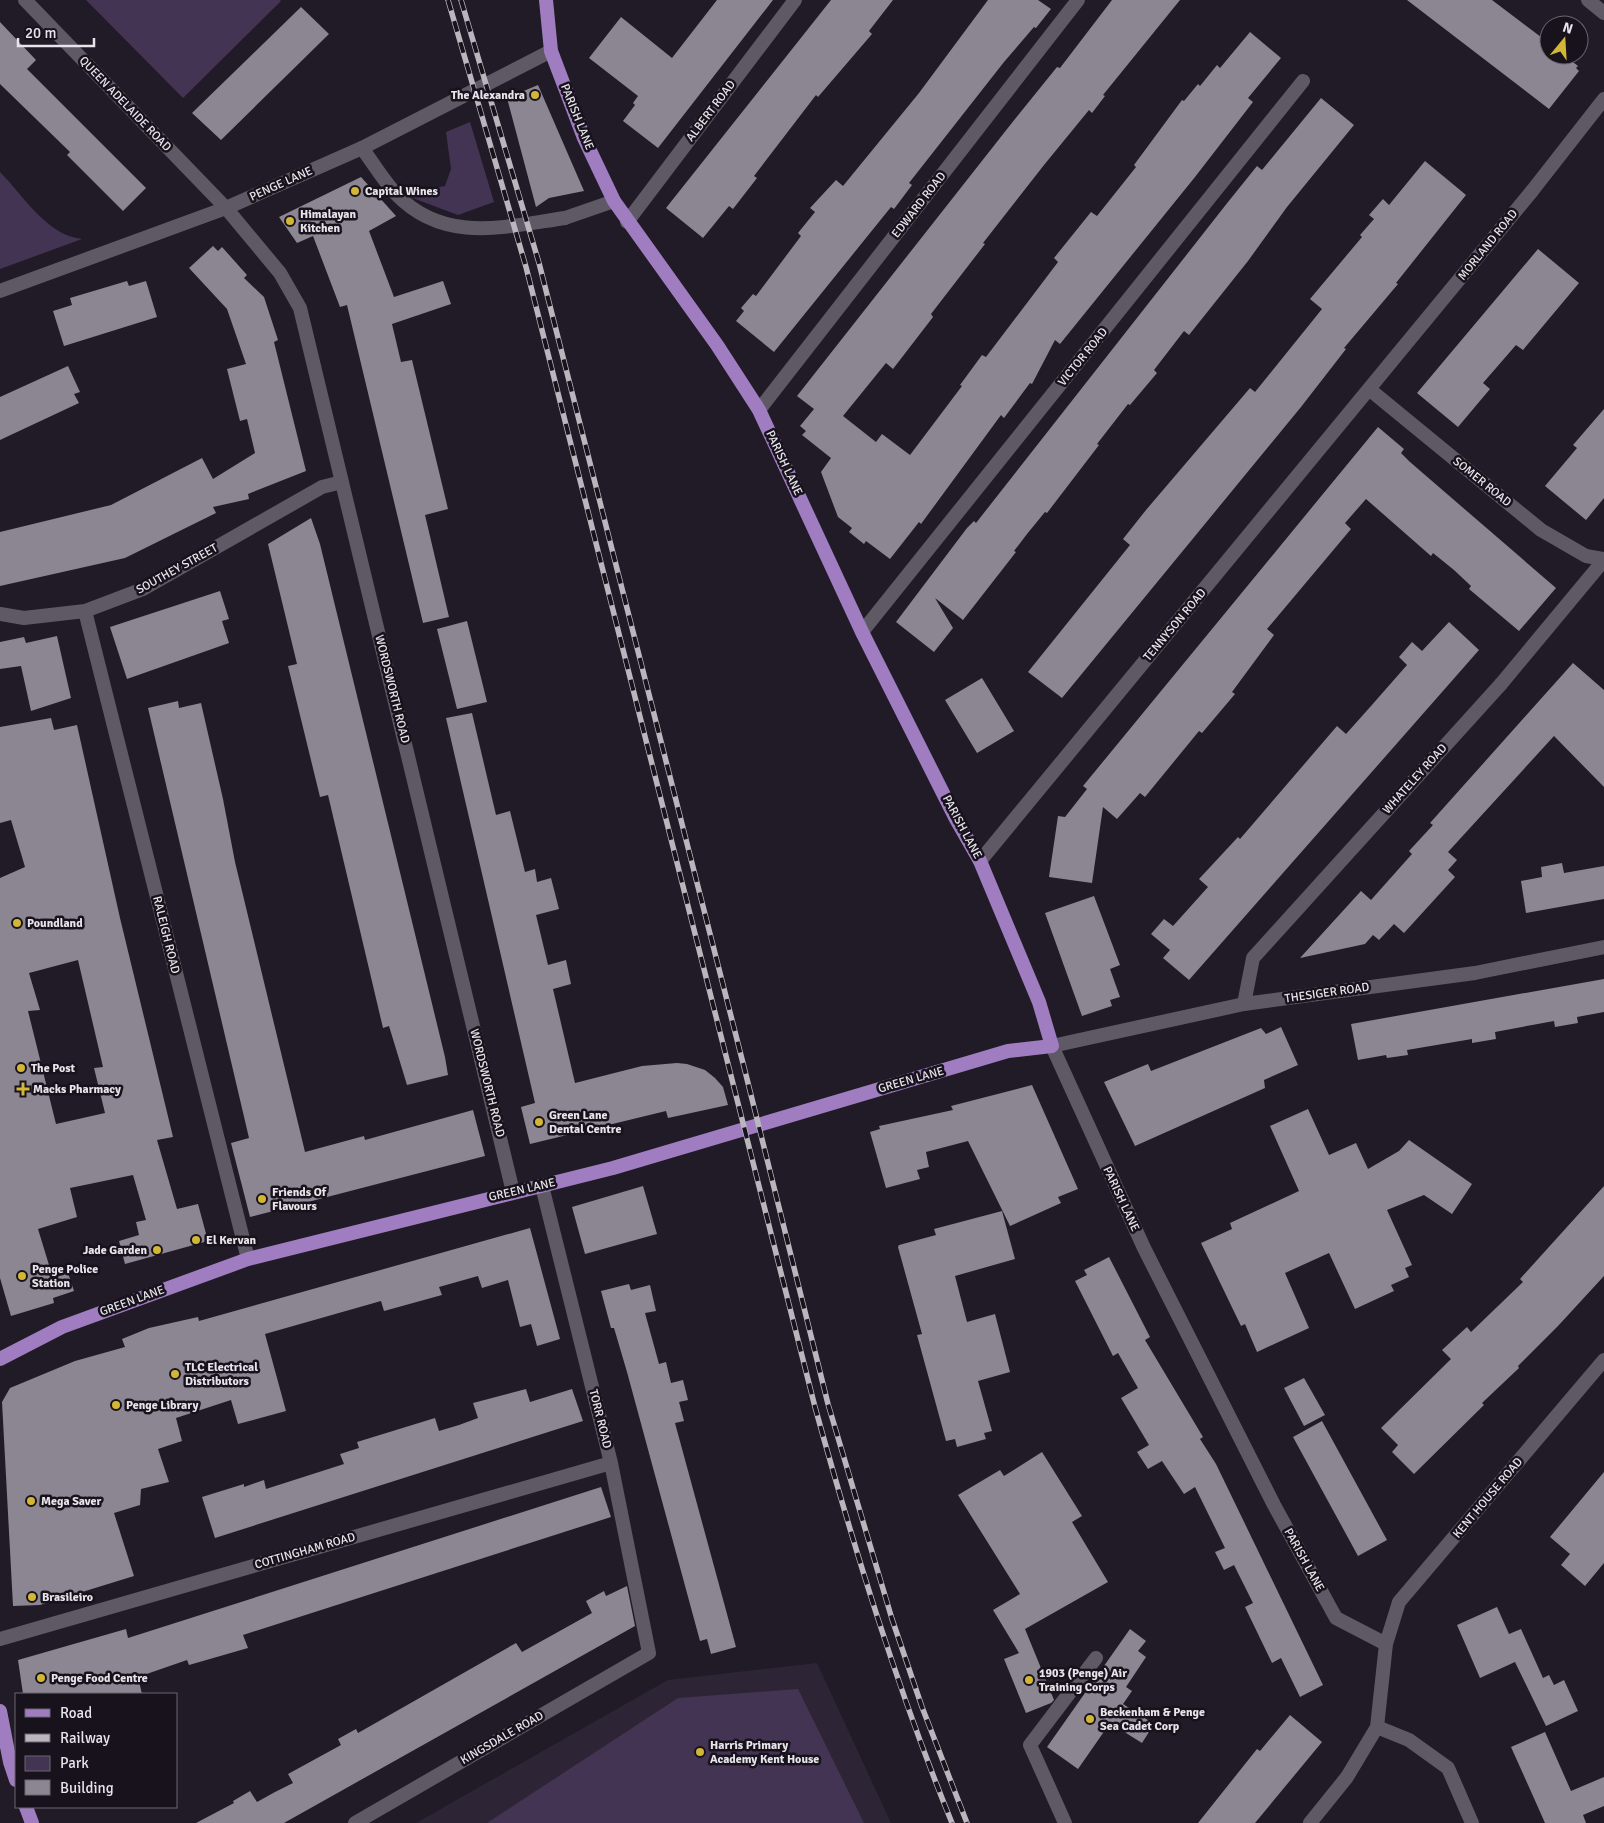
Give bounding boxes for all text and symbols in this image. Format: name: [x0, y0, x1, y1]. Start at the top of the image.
scale bar: [18, 15, 94, 47]
north arrow: [1539, 15, 1589, 65]
text: N: [1561, 19, 1575, 38]
text: 20 m: [25, 24, 56, 42]
street label: QUEEN ADELAIDE ROAD: [76, 53, 174, 155]
street label: ALBERT ROAD: [683, 77, 739, 145]
street label: PARISH LANE: [557, 82, 597, 152]
place label: The Alexandra: [451, 88, 525, 103]
marker: The Alexandra: [529, 89, 541, 101]
street label: PENGE LANE: [247, 163, 315, 205]
street label: EDWARD ROAD: [889, 169, 949, 241]
place label: Capital Wines: [365, 184, 438, 199]
marker: Capital Wines: [349, 185, 361, 197]
street label: MORLAND ROAD: [1455, 206, 1521, 283]
place label: Himalayan Kitchen: [300, 207, 356, 236]
marker: Himalayan Kitchen: [284, 215, 296, 227]
street label: VICTOR ROAD: [1055, 325, 1111, 389]
street label: PARISH LANE: [762, 428, 806, 498]
street label: SOMER ROAD: [1450, 454, 1514, 510]
street label: SOUTHEY STREET: [134, 540, 220, 598]
street label: TENNYSON ROAD: [1140, 586, 1210, 664]
street label: WORDSWORTH ROAD: [371, 633, 413, 745]
street label: WHATELEY ROAD: [1380, 741, 1451, 817]
street label: PARISH LANE: [939, 793, 985, 862]
street label: RALEIGH ROAD: [149, 895, 183, 976]
place label: Poundland: [27, 916, 83, 931]
marker: Poundland: [11, 917, 23, 929]
street label: THESIGER ROAD: [1284, 980, 1370, 1006]
street label: WORDSWORTH ROAD: [466, 1027, 508, 1139]
place label: The Post: [31, 1061, 76, 1076]
marker: The Post: [15, 1062, 27, 1074]
street label: GREEN LANE: [876, 1063, 946, 1097]
place label: Macks Pharmacy: [33, 1082, 121, 1097]
marker: Macks Pharmacy: [17, 1083, 29, 1095]
place label: Green Lane Dental Centre: [549, 1108, 621, 1137]
marker: Green Lane Dental Centre: [533, 1116, 545, 1128]
street label: PARISH LANE: [1099, 1164, 1143, 1234]
street label: GREEN LANE: [487, 1175, 557, 1205]
place label: Friends Of Flavours: [272, 1185, 327, 1214]
marker: Friends Of Flavours: [256, 1193, 268, 1205]
place label: El Kervan: [206, 1233, 257, 1248]
marker: El Kervan: [190, 1234, 202, 1246]
place label: Jade Garden: [83, 1243, 147, 1258]
marker: Jade Garden: [151, 1244, 163, 1256]
place label: Penge Police Station: [32, 1262, 98, 1291]
marker: Penge Police Station: [16, 1270, 28, 1282]
street label: GREEN LANE: [98, 1282, 167, 1320]
place label: TLC Electrical Distributors: [185, 1360, 258, 1389]
marker: TLC Electrical Distributors: [169, 1368, 181, 1380]
street label: TORR ROAD: [585, 1388, 615, 1450]
place label: Penge Library: [126, 1398, 198, 1413]
marker: Penge Library: [110, 1399, 122, 1411]
street label: KENT HOUSE ROAD: [1450, 1454, 1526, 1541]
place label: Mega Saver: [41, 1494, 101, 1509]
marker: Mega Saver: [25, 1495, 37, 1507]
street label: PARISH LANE: [1280, 1526, 1328, 1594]
street label: COTTINGHAM ROAD: [253, 1529, 357, 1573]
place label: Brasileiro: [42, 1590, 93, 1605]
marker: Brasileiro: [26, 1591, 38, 1603]
place label: 1903 (Penge) Air Training Corps: [1039, 1666, 1127, 1695]
place label: Penge Food Centre: [51, 1671, 148, 1686]
marker: Penge Food Centre: [35, 1672, 47, 1684]
marker: 1903 (Penge) Air Training Corps: [1023, 1674, 1035, 1686]
legend: [15, 1693, 178, 1808]
text: Road: [60, 1704, 92, 1722]
place label: Beckenham & Penge Sea Cadet Corp: [1100, 1705, 1205, 1734]
street label: KINGSDALE ROAD: [458, 1708, 546, 1768]
marker: Beckenham & Penge Sea Cadet Corp: [1084, 1713, 1096, 1725]
text: Railway: [60, 1729, 110, 1747]
place label: Harris Primary Academy Kent House: [710, 1738, 819, 1767]
marker: Harris Primary Academy Kent House: [694, 1746, 706, 1758]
text: Park: [60, 1754, 89, 1772]
text: Building: [60, 1779, 114, 1797]

